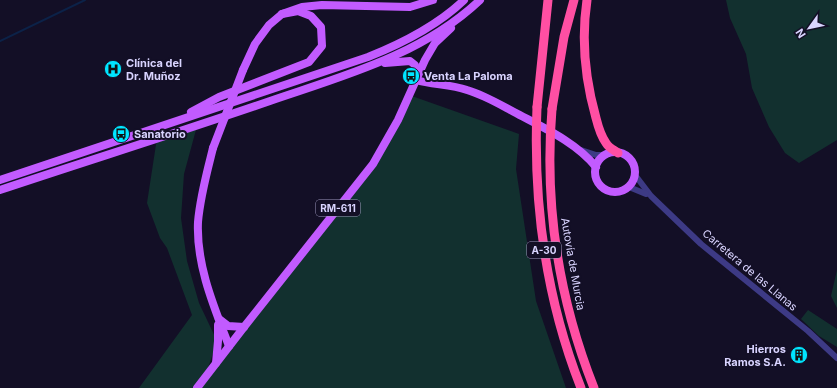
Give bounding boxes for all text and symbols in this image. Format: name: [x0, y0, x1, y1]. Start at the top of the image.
north arrow: [789, 8, 829, 48]
text: N: [792, 26, 809, 41]
place label: Clínica del Dr. Muñoz: [126, 56, 182, 83]
hospital icon: Clínica del Dr. Muñoz: [103, 59, 123, 79]
bus stop icon: Venta La Paloma: [401, 66, 421, 86]
place label: Venta La Paloma: [424, 69, 513, 83]
bus stop icon: Sanatorio: [111, 124, 131, 144]
place label: Sanatorio: [134, 127, 186, 141]
road number: RM-611: [316, 200, 360, 216]
street label: Autovía de Murcia: [558, 217, 588, 311]
street label: Carretera de las Llanas: [700, 226, 801, 314]
road number: A-30: [527, 242, 561, 258]
place label: Hierros Ramos S.A.: [724, 342, 786, 369]
building icon: Hierros Ramos S.A.: [789, 345, 809, 365]

